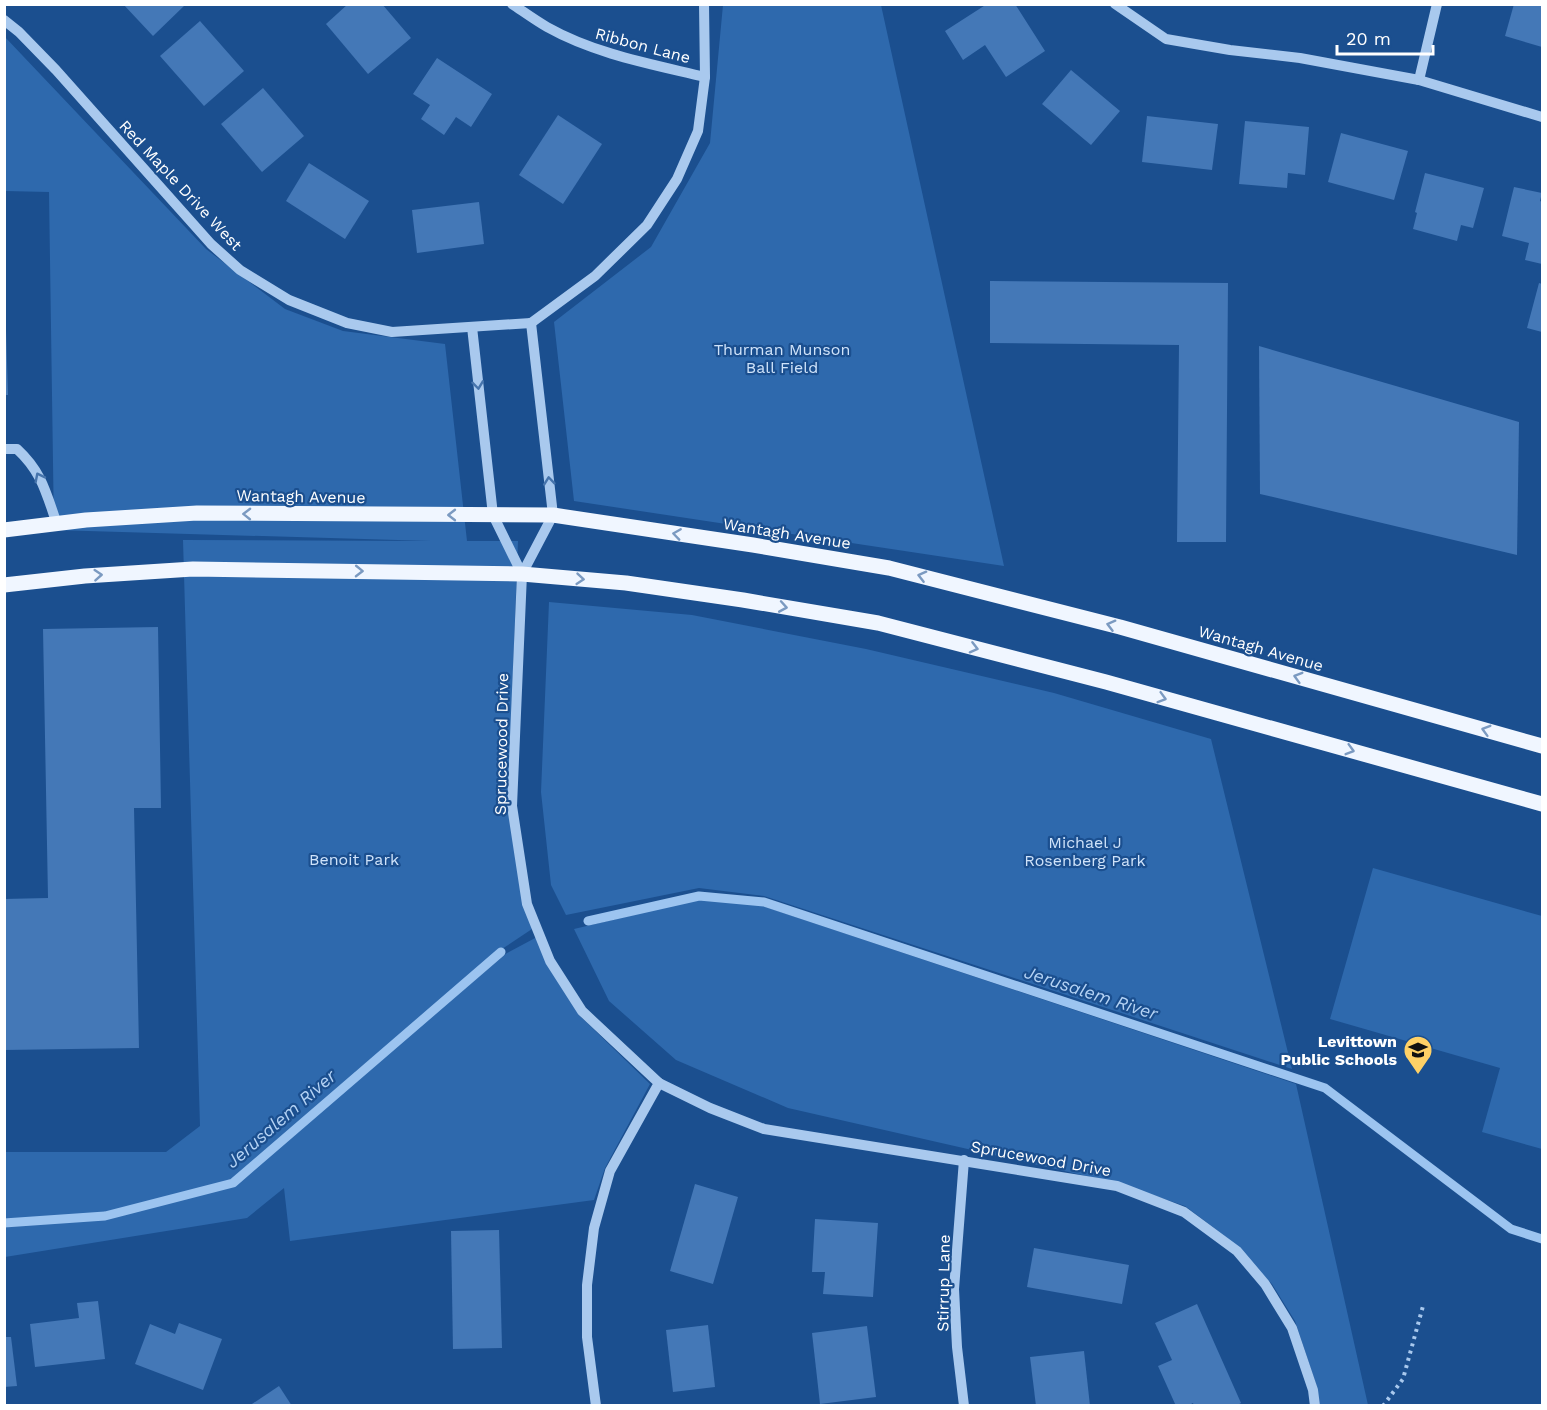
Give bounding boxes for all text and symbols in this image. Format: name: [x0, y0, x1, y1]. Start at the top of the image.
scale bar: [1337, 18, 1433, 56]
street label: Ribbon Lane: [593, 24, 692, 67]
text: 20 m: [1346, 28, 1391, 49]
street label: Red Maple Drive West: [115, 116, 246, 255]
park label: Thurman Munson Ball Field: [714, 340, 850, 377]
one-way arrow: [472, 381, 484, 390]
one-way arrow: [35, 473, 47, 484]
one-way arrow: [543, 477, 556, 486]
street label: Wantagh Avenue: [236, 486, 366, 507]
one-way arrow: [242, 508, 251, 520]
one-way arrow: [448, 509, 457, 521]
street label: Wantagh Avenue: [722, 514, 852, 553]
one-way arrow: [672, 528, 681, 540]
one-way arrow: [354, 565, 363, 577]
one-way arrow: [93, 569, 102, 582]
one-way arrow: [917, 571, 927, 584]
one-way arrow: [575, 572, 585, 585]
one-way arrow: [779, 600, 788, 612]
one-way arrow: [1106, 620, 1116, 632]
street label: Wantagh Avenue: [1196, 622, 1326, 675]
one-way arrow: [969, 640, 979, 653]
one-way arrow: [1294, 672, 1304, 685]
street label: Sprucewood Drive: [491, 673, 512, 815]
one-way arrow: [1157, 690, 1167, 703]
one-way arrow: [1481, 725, 1492, 737]
one-way arrow: [1344, 743, 1355, 755]
park label: Michael J Rosenberg Park: [1024, 833, 1146, 870]
park label: Benoit Park: [309, 850, 399, 869]
water label: Jerusalem River: [1022, 961, 1161, 1024]
place label: Levittown Public Schools: [1281, 1032, 1397, 1069]
school or university icon: Levittown Public Schools: [1402, 1034, 1434, 1076]
water label: Jerusalem River: [221, 1064, 341, 1172]
street label: Sprucewood Drive: [969, 1137, 1113, 1180]
street label: Stirrup Lane: [933, 1234, 954, 1332]

